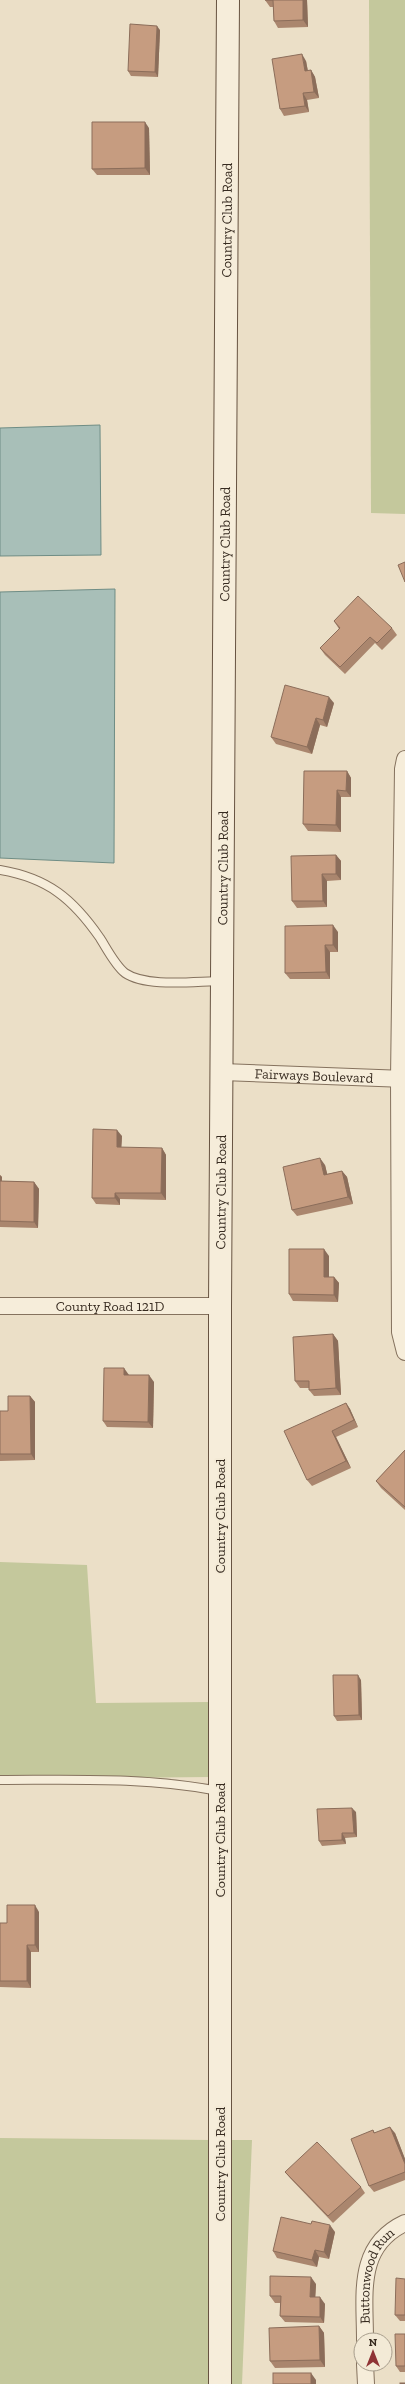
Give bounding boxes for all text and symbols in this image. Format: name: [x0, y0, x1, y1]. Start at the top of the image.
street label: Country Club Road: [218, 162, 236, 277]
street label: Country Club Road: [216, 486, 234, 601]
street label: Country Club Road: [214, 810, 232, 925]
street label: Fairways Boulevard: [254, 1065, 374, 1087]
street label: Country Club Road: [212, 1134, 230, 1249]
street label: County Road 121D: [56, 1298, 164, 1315]
street label: Country Club Road: [212, 1458, 229, 1573]
street label: Country Club Road: [212, 1782, 229, 1897]
street label: Country Club Road: [212, 2106, 229, 2221]
street label: Buttonwood Run: [356, 2224, 398, 2324]
north arrow: [353, 2332, 393, 2372]
text: N: [369, 2336, 378, 2349]

